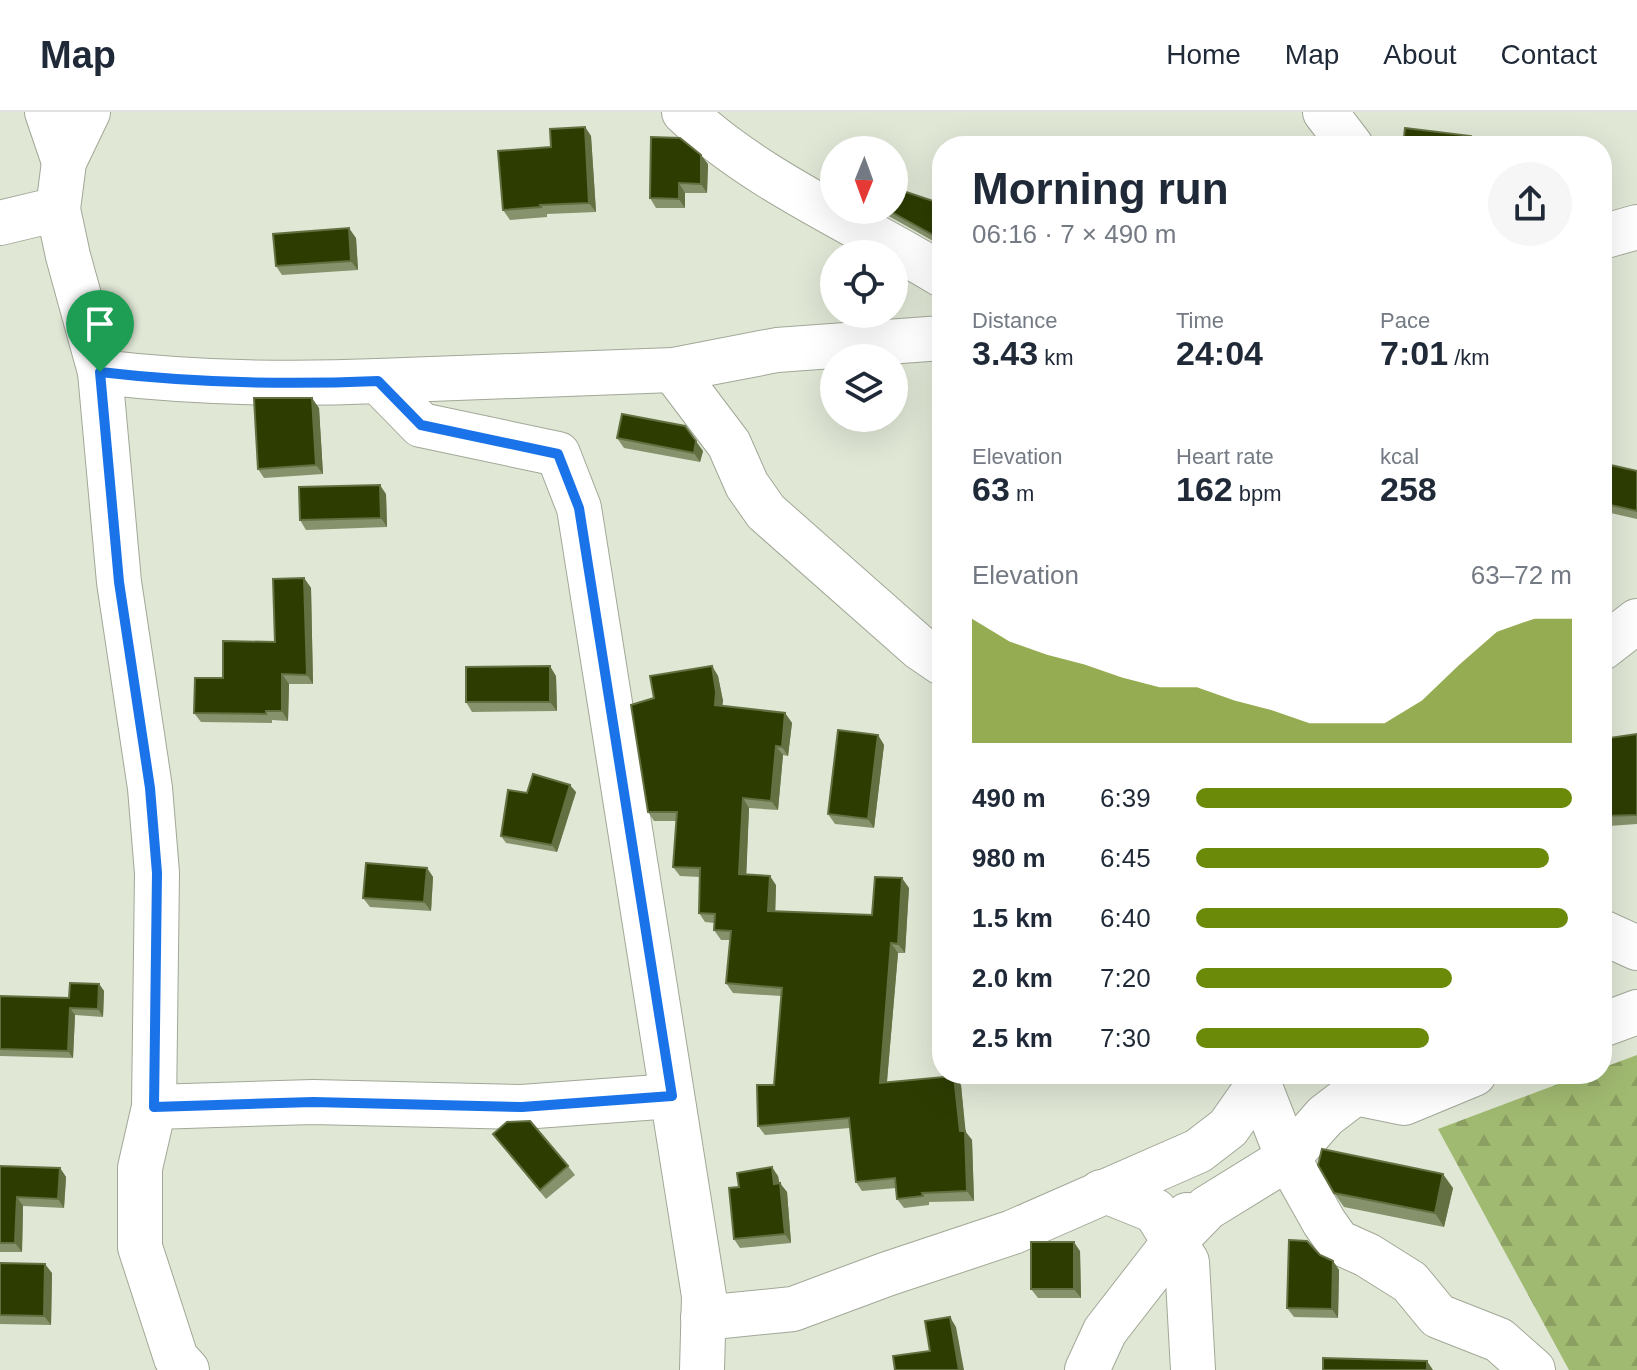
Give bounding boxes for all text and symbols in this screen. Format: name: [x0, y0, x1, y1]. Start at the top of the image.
text: Map: [40, 34, 116, 76]
text: Home: [1166, 39, 1241, 70]
text: Map: [1285, 39, 1339, 70]
text: About: [1383, 39, 1457, 70]
text: Contact: [1501, 39, 1597, 70]
north arrow: [820, 136, 908, 224]
map controls: [820, 136, 908, 432]
button: share: [1488, 162, 1572, 246]
text: Morning run: [972, 164, 1229, 213]
text: 06:16 · 7 × 490 m: [972, 219, 1177, 249]
button: locate: [820, 240, 908, 328]
pin: [66, 290, 134, 372]
icon: arrive: [78, 302, 122, 346]
text: Distance: [972, 308, 1058, 333]
text: Time: [1176, 308, 1224, 333]
text: Pace: [1380, 308, 1430, 333]
text: 3.43: [972, 334, 1038, 372]
text: 24:04: [1176, 334, 1263, 372]
text: 7:01: [1380, 334, 1448, 372]
button: layers: [820, 344, 908, 432]
text: km: [1038, 345, 1074, 370]
text: /km: [1448, 345, 1490, 370]
text: Elevation: [972, 444, 1063, 469]
text: Heart rate: [1176, 444, 1274, 469]
text: kcal: [1380, 444, 1419, 469]
text: 63: [972, 470, 1010, 508]
text: 162: [1176, 470, 1233, 508]
text: 258: [1380, 470, 1437, 508]
text: m: [1010, 481, 1034, 506]
text: bpm: [1233, 481, 1282, 506]
text: Elevation: [972, 560, 1079, 590]
text: 63–72 m: [1471, 560, 1572, 590]
text: 490 m: [972, 783, 1046, 813]
text: 6:39: [1100, 783, 1151, 813]
text: 980 m: [972, 843, 1046, 873]
text: 6:45: [1100, 843, 1151, 873]
text: 1.5 km: [972, 903, 1053, 933]
text: 6:40: [1100, 903, 1151, 933]
text: 2.0 km: [972, 963, 1053, 993]
text: 7:20: [1100, 963, 1151, 993]
text: 2.5 km: [972, 1023, 1053, 1053]
text: 7:30: [1100, 1023, 1151, 1053]

